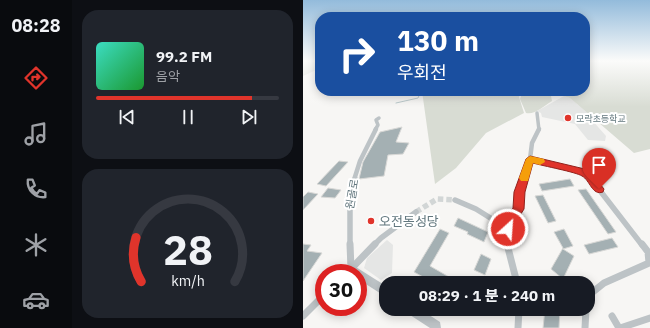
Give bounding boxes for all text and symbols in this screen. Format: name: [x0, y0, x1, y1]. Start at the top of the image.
text: 08:28: [11, 14, 61, 37]
text: 130 m: [397, 22, 479, 59]
icon: right: [331, 28, 383, 80]
text: 99.2 FM: [156, 47, 212, 66]
text: 우회전: [397, 61, 447, 84]
icon: directions: [22, 64, 50, 92]
text: 음악: [156, 68, 180, 85]
icon: previous: [116, 106, 138, 128]
icon: pause: [177, 106, 199, 128]
icon: next: [238, 106, 260, 128]
marker: 모락초등학교: [563, 113, 573, 123]
place label: 모락초등학교: [576, 113, 626, 124]
icon: music: [22, 120, 50, 148]
pin: [582, 148, 616, 189]
icon: arrive: [588, 154, 610, 176]
icon: phone: [22, 175, 50, 203]
street label: 원골로: [342, 178, 362, 210]
position arrow: [487, 208, 529, 250]
place label: 오전동성당: [379, 213, 439, 230]
marker: 오전동성당: [366, 216, 376, 226]
text: 28: [163, 221, 212, 275]
icon: climate: [22, 231, 50, 259]
speed limit sign: 30: [315, 264, 367, 316]
text: km/h: [171, 270, 204, 289]
icon: car: [22, 286, 50, 314]
text: 08:29 · 1 분 · 240 m: [419, 286, 555, 305]

